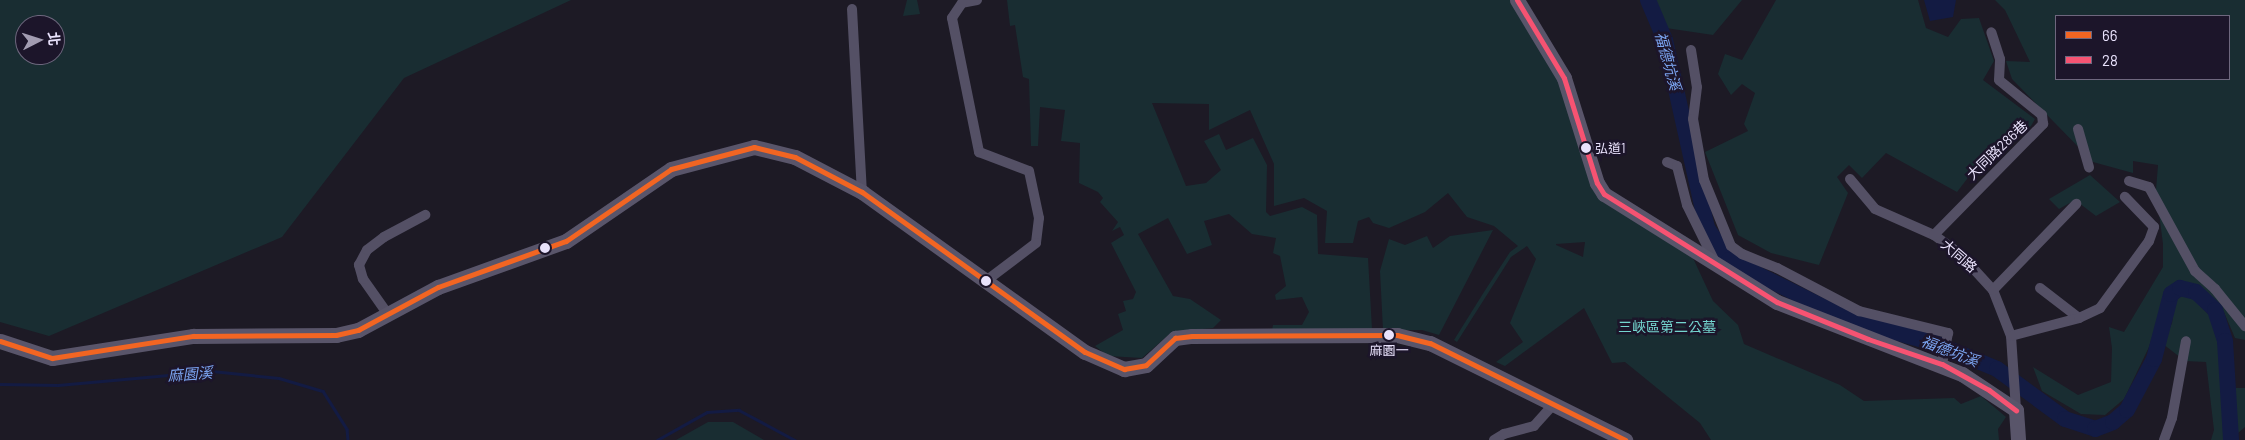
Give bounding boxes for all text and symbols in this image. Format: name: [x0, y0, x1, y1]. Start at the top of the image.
north arrow: [15, 15, 65, 65]
legend: [2055, 15, 2230, 80]
text: 66: [2102, 26, 2117, 44]
water label: 福德坑溪: [1652, 30, 1684, 92]
text: 北: [45, 31, 64, 46]
text: 28: [2102, 51, 2118, 69]
street label: 大同路286巷: [1963, 117, 2031, 183]
place label: 弘道1: [1595, 140, 1626, 156]
marker: 弘道1: [1581, 143, 1591, 153]
street label: 大同路: [1938, 236, 1980, 276]
unlabelled marker: [540, 243, 550, 253]
unlabelled marker: [981, 276, 991, 286]
park label: 三峽區第二公墓: [1618, 319, 1716, 335]
marker: 麻園一: [1384, 330, 1394, 340]
water label: 福德坑溪: [1919, 332, 1981, 370]
place label: 麻園一: [1370, 342, 1408, 358]
water label: 麻園溪: [167, 363, 213, 385]

